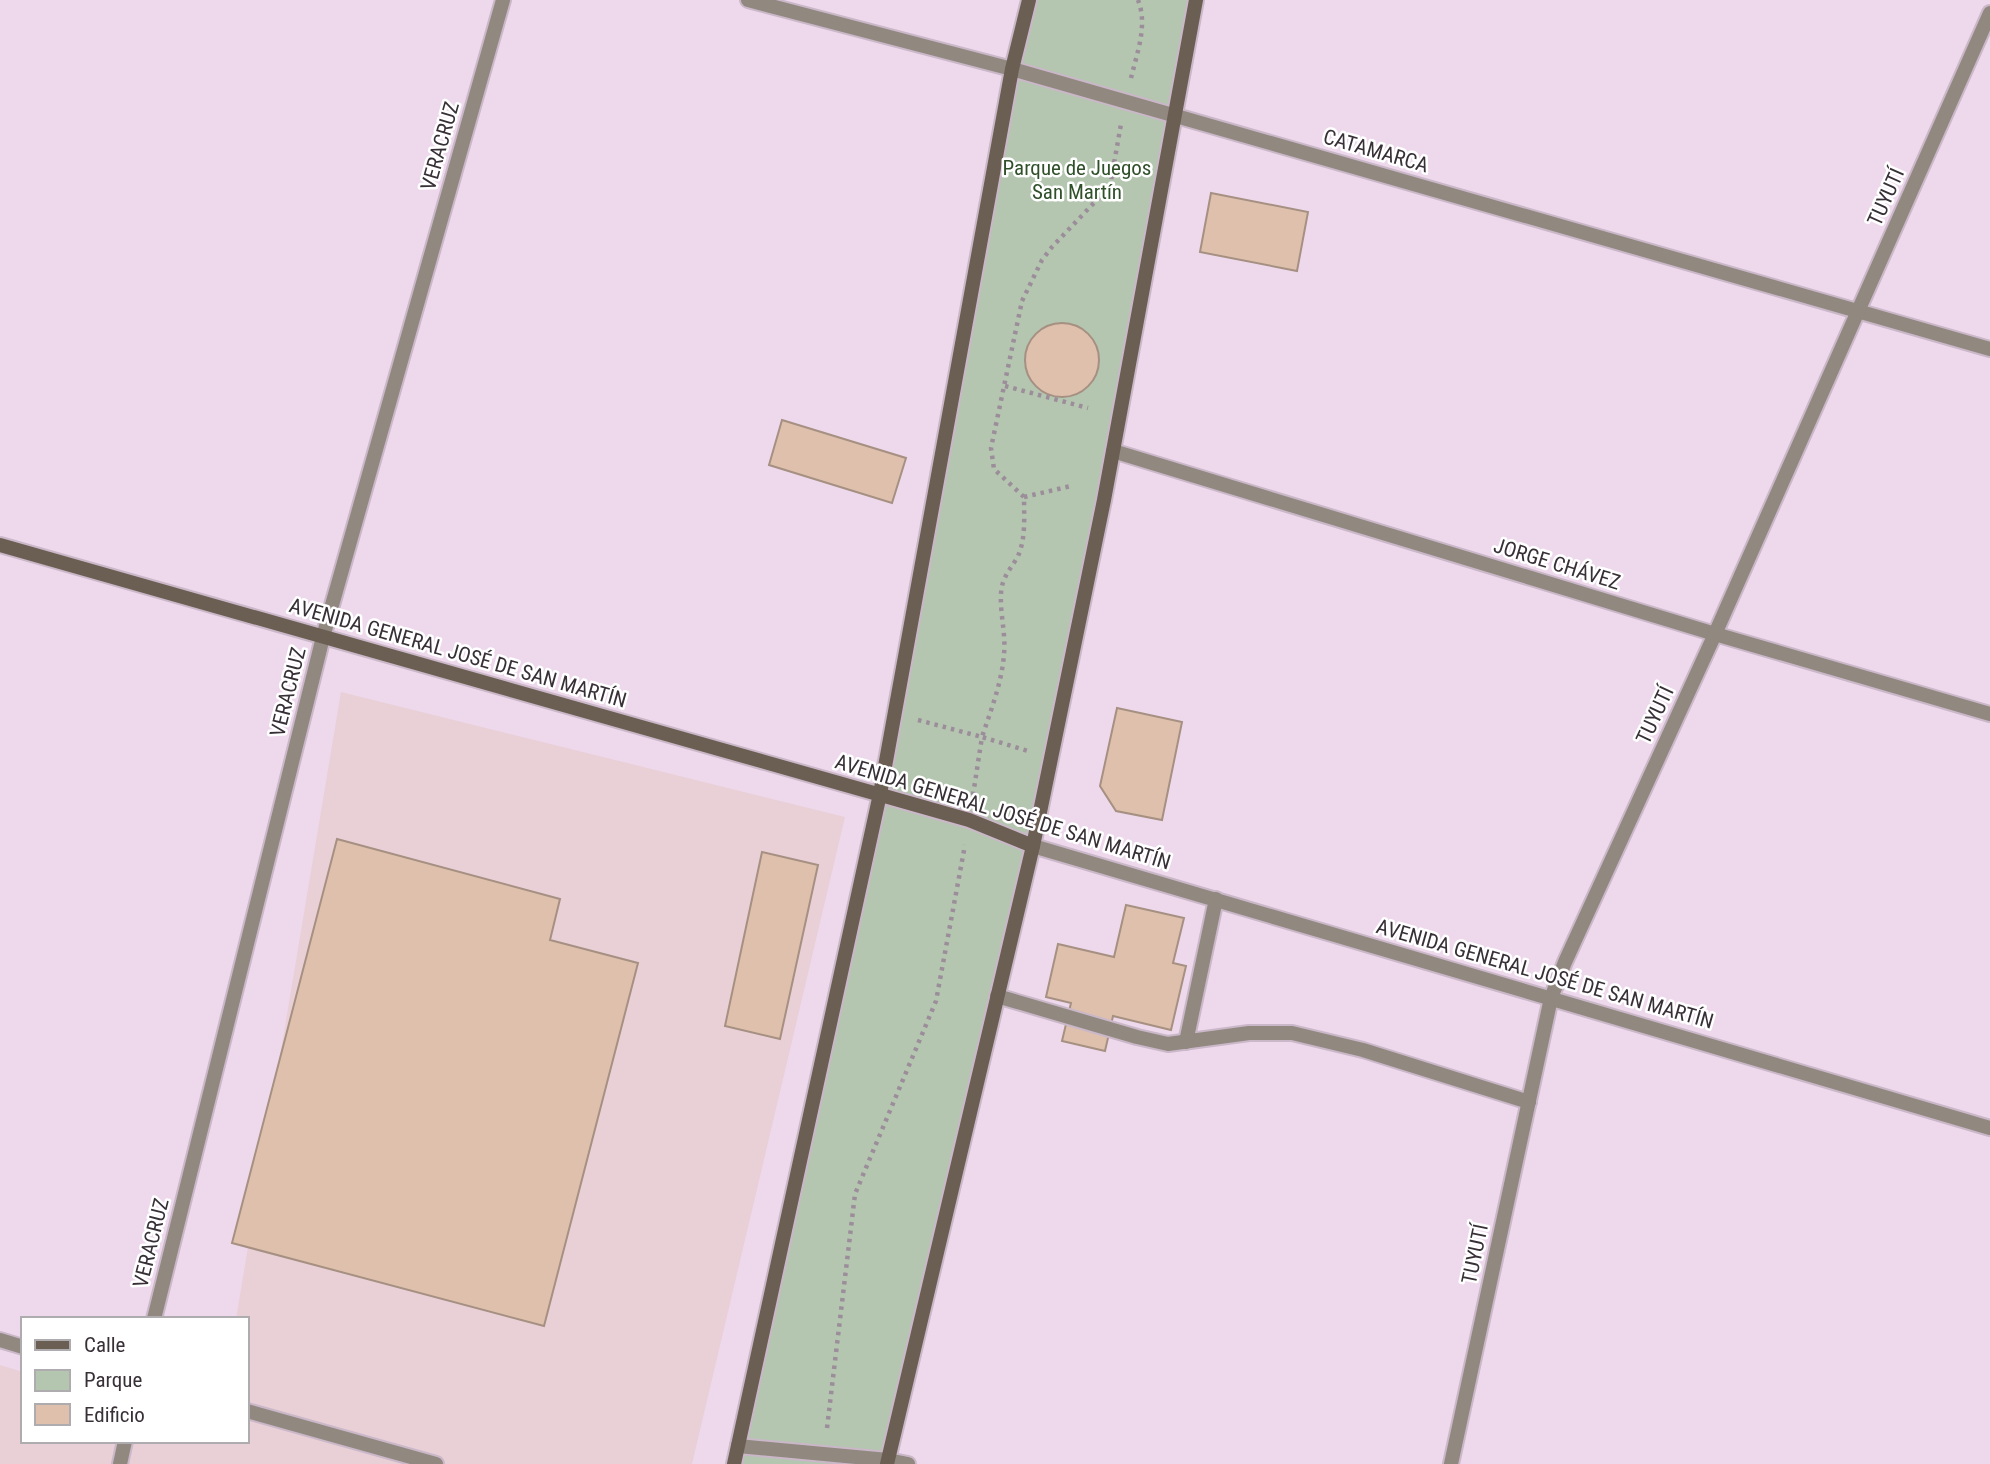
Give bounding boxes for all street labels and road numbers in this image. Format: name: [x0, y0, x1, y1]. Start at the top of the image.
street label: VERACRUZ: [416, 99, 464, 193]
street label: CATAMARCA: [1321, 125, 1431, 177]
street label: TUYUTÍ: [1863, 164, 1910, 230]
street label: JORGE CHÁVEZ: [1491, 533, 1623, 595]
street label: AVENIDA GENERAL JOSÉ DE SAN MARTÍN: [287, 593, 629, 713]
street label: VERACRUZ: [265, 645, 311, 739]
street label: TUYUTÍ: [1631, 682, 1679, 748]
street label: AVENIDA GENERAL JOSÉ DE SAN MARTÍN: [832, 749, 1174, 875]
street label: AVENIDA GENERAL JOSÉ DE SAN MARTÍN: [1374, 914, 1716, 1034]
street label: VERACRUZ: [128, 1196, 174, 1290]
street label: TUYUTÍ: [1457, 1221, 1493, 1286]

